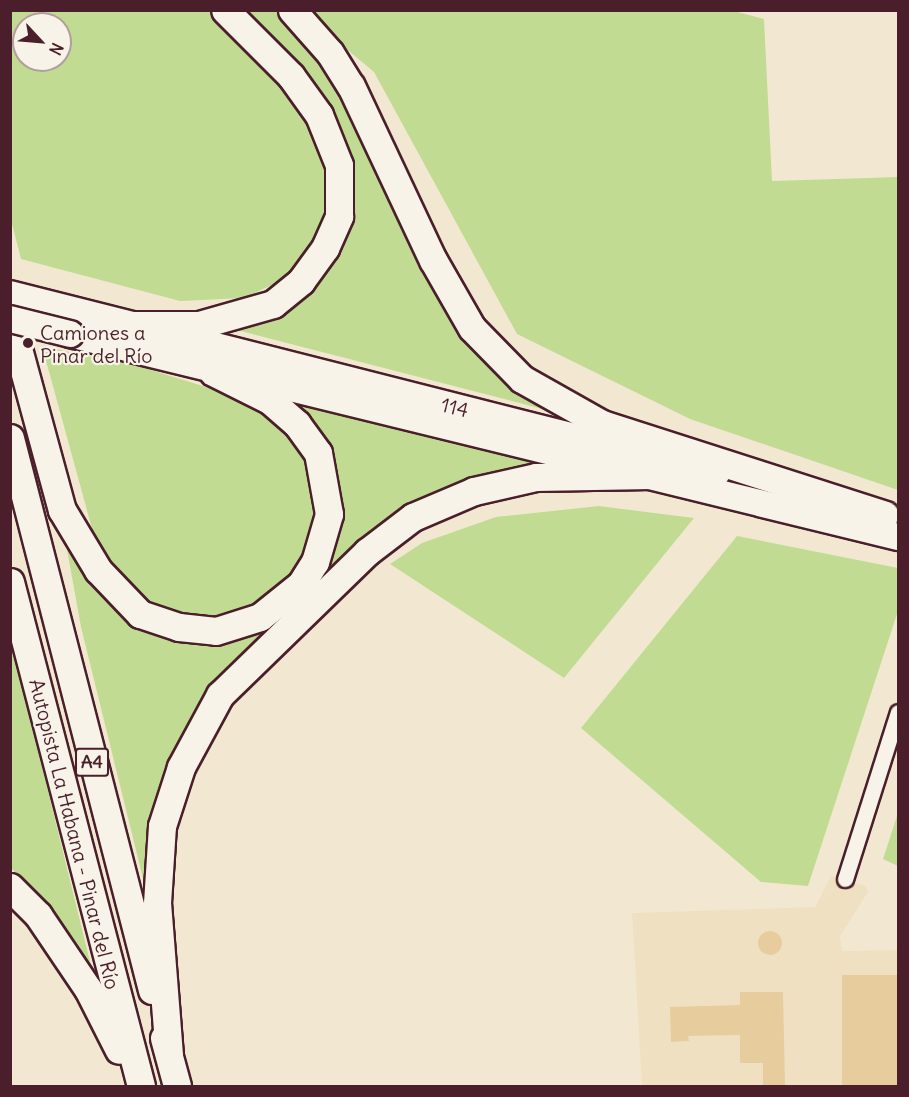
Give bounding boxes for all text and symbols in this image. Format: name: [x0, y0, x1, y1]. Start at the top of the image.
north arrow: [12, 12, 72, 72]
text: N: [45, 40, 68, 58]
place label: Camiones a Pinar del Río: [40, 320, 153, 367]
marker: Camiones a Pinar del Río: [21, 336, 35, 350]
street label: 114: [439, 392, 471, 422]
street label: Autopista La Habana - Pinar del Río: [25, 676, 125, 992]
road number: A4: [74, 747, 110, 777]

